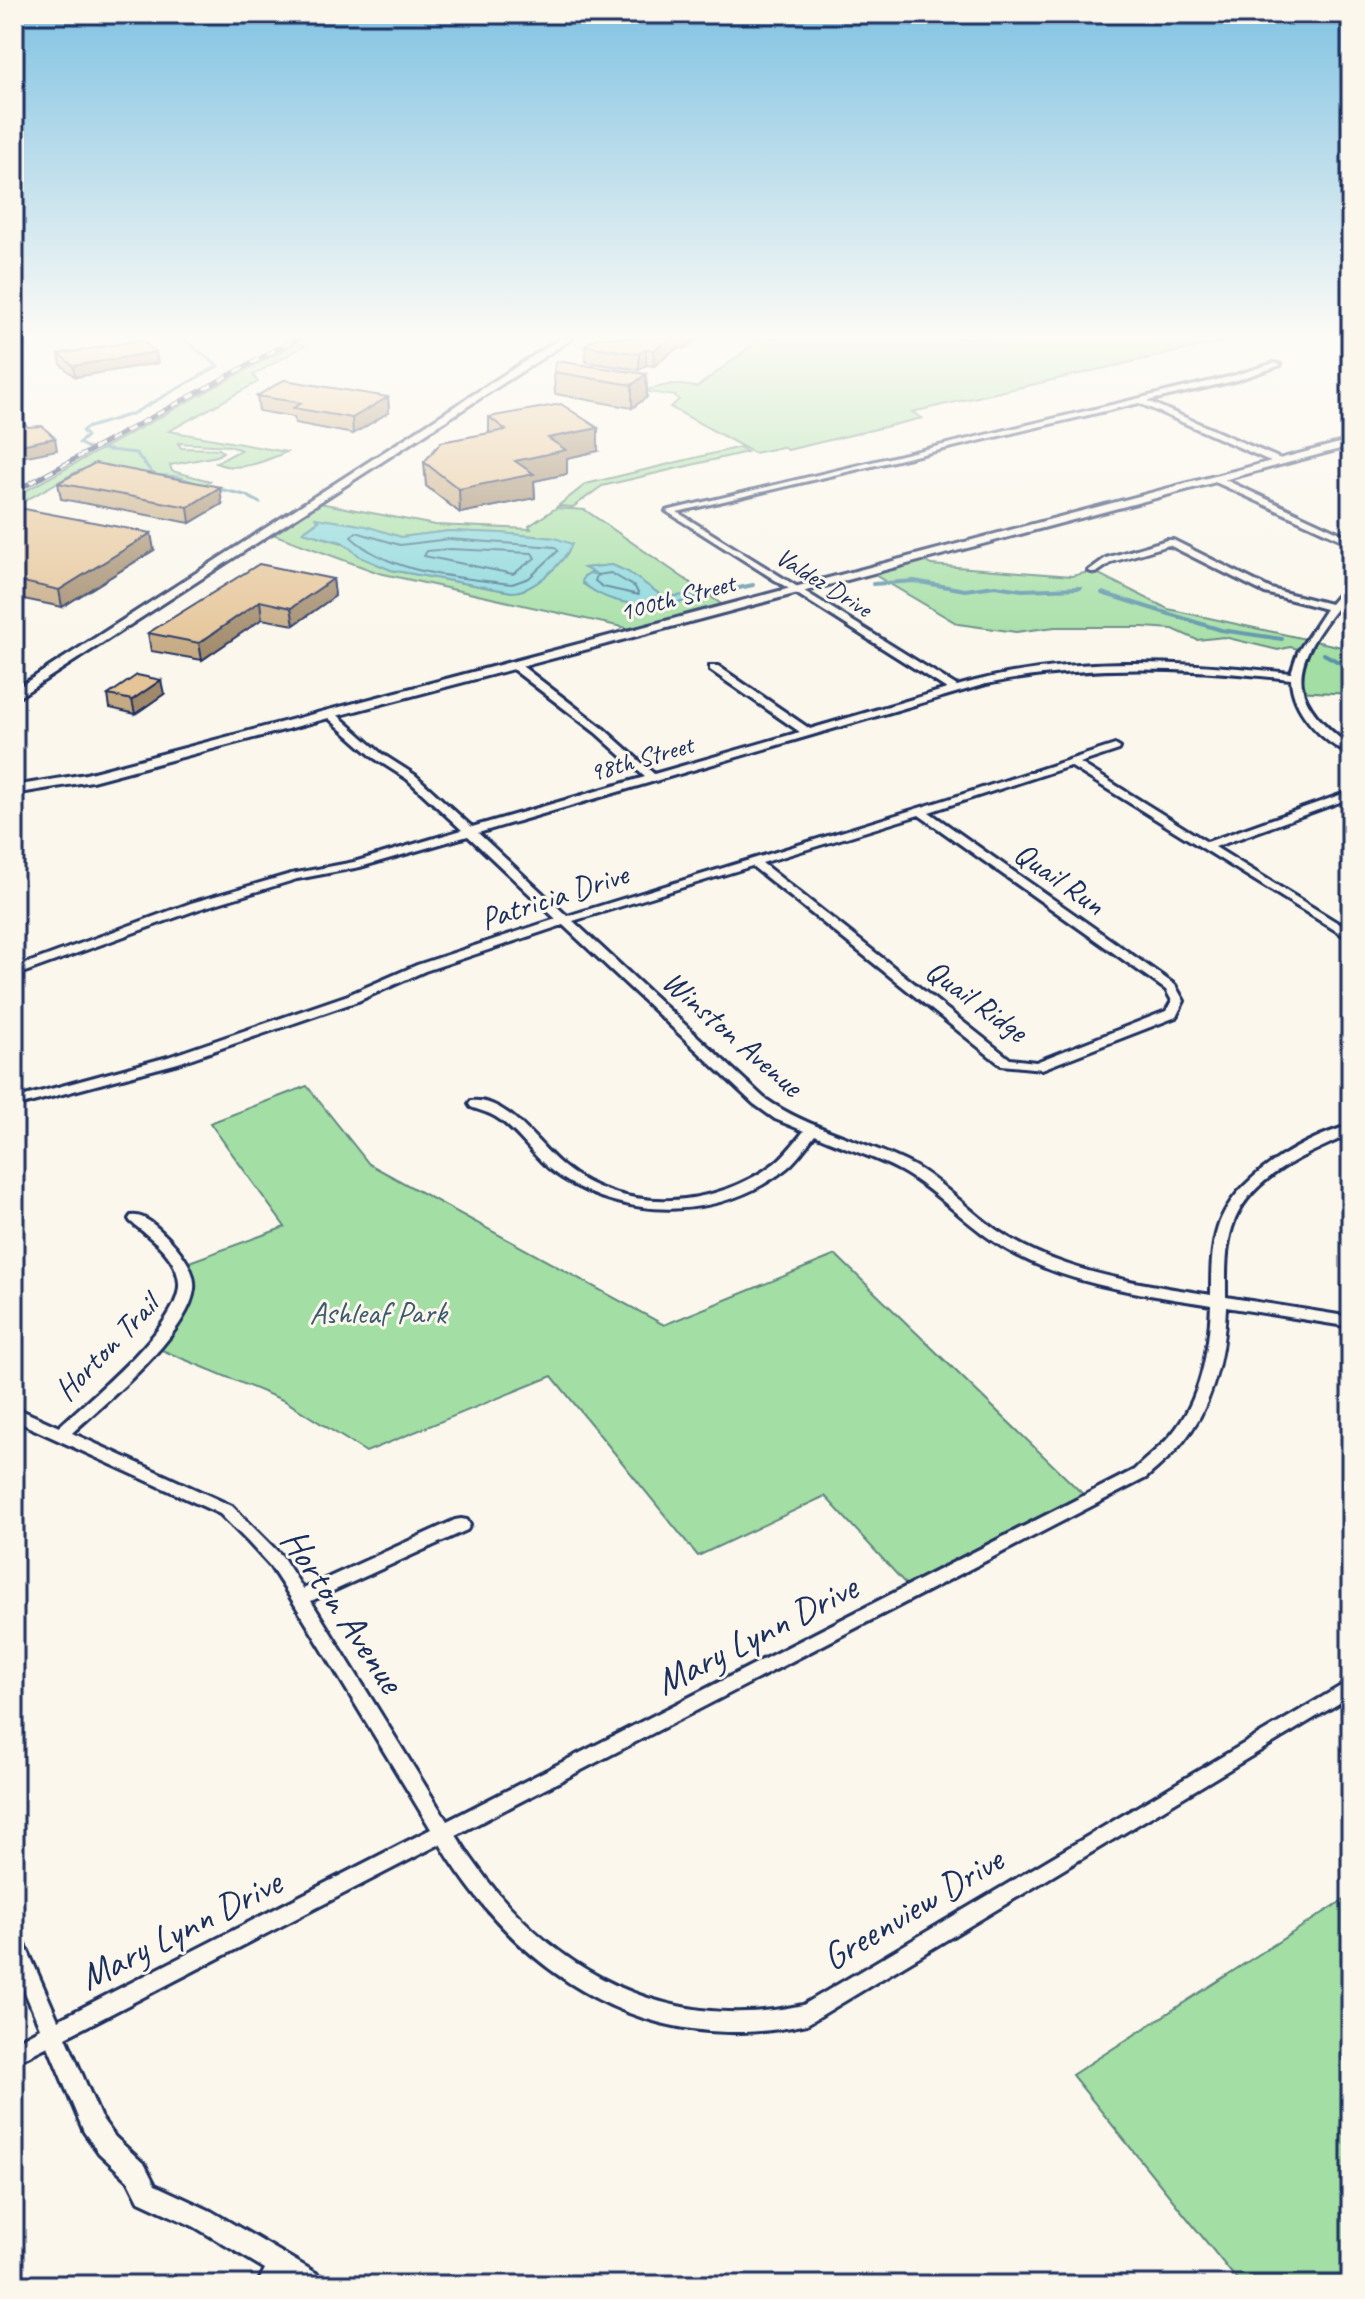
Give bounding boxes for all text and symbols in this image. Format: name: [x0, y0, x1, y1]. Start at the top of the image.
street label: Valdez Drive: [770, 540, 880, 626]
street label: 100th Street: [616, 566, 741, 629]
street label: 98th Street: [586, 727, 699, 789]
street label: Quail Run: [1006, 832, 1114, 925]
street label: Patricia Drive: [475, 853, 636, 940]
street label: Quail Ridge: [918, 950, 1038, 1053]
street label: Winston Avenue: [654, 961, 813, 1107]
street label: Horton Trail: [45, 1281, 171, 1409]
park label: Ashleaf Park: [310, 1292, 449, 1333]
street label: Horton Avenue: [271, 1519, 416, 1704]
street label: Mary Lynn Drive: [647, 1562, 867, 1705]
street label: Greenview Drive: [813, 1835, 1013, 1981]
street label: Mary Lynn Drive: [71, 1857, 291, 2000]

